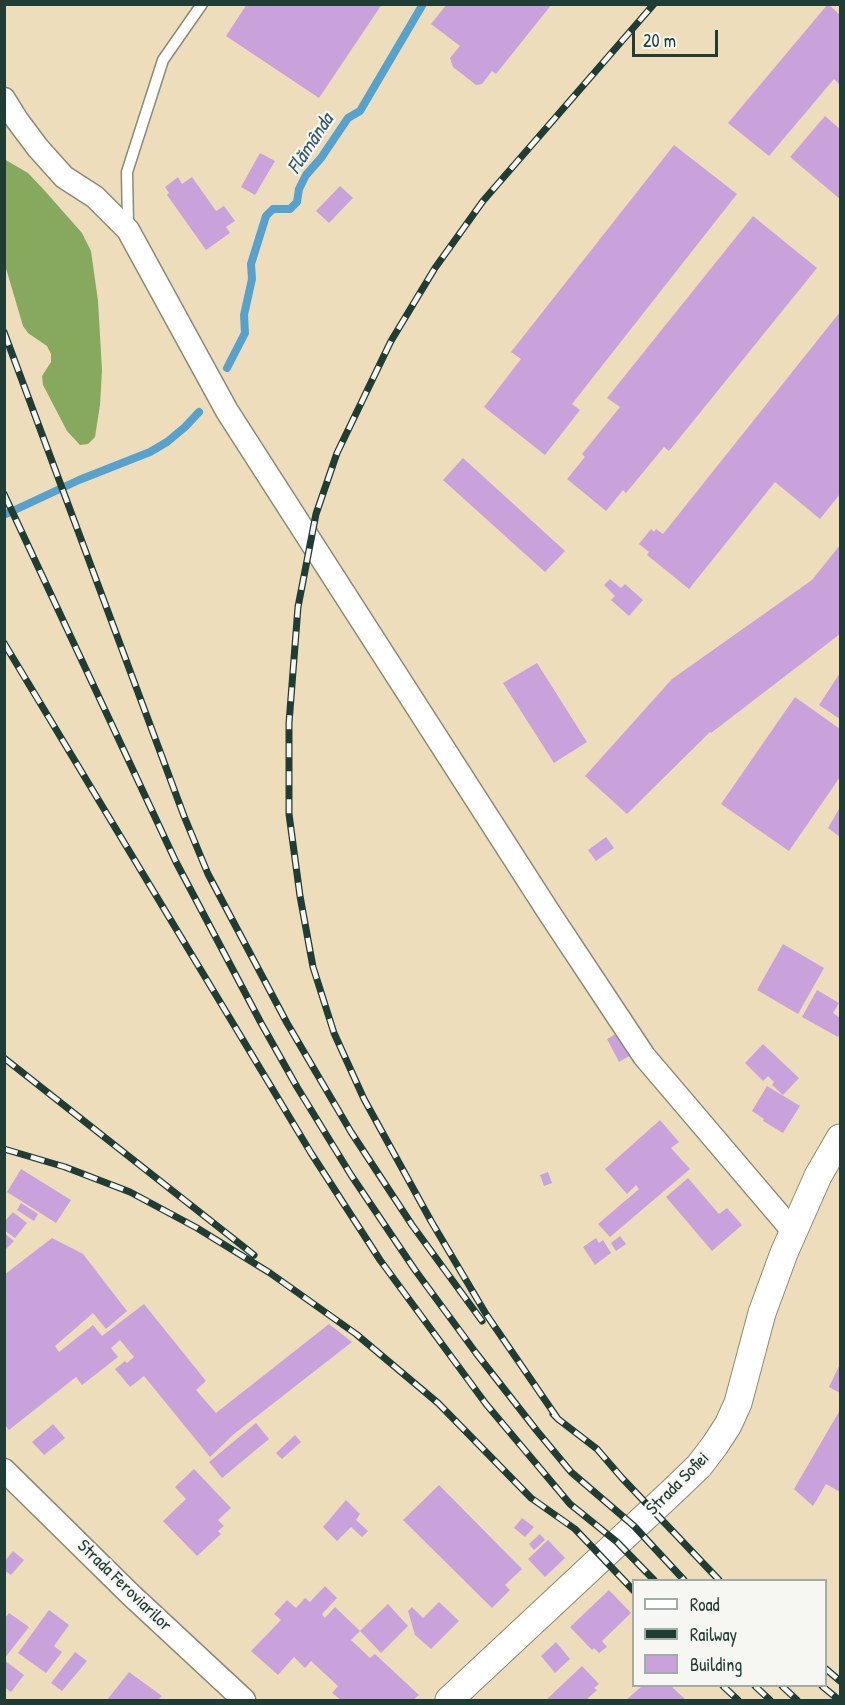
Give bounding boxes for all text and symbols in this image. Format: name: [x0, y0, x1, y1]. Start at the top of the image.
scale bar: [635, 18, 720, 56]
text: 20 m: [643, 28, 676, 53]
water label: Flămânda: [283, 109, 339, 179]
street label: Strada Sofiei: [642, 1448, 714, 1520]
street label: Strada Feroviarilor: [72, 1536, 176, 1636]
legend: [632, 1579, 827, 1687]
text: Road: [690, 1592, 720, 1617]
text: Railway: [690, 1622, 737, 1647]
text: Building: [690, 1652, 742, 1677]

